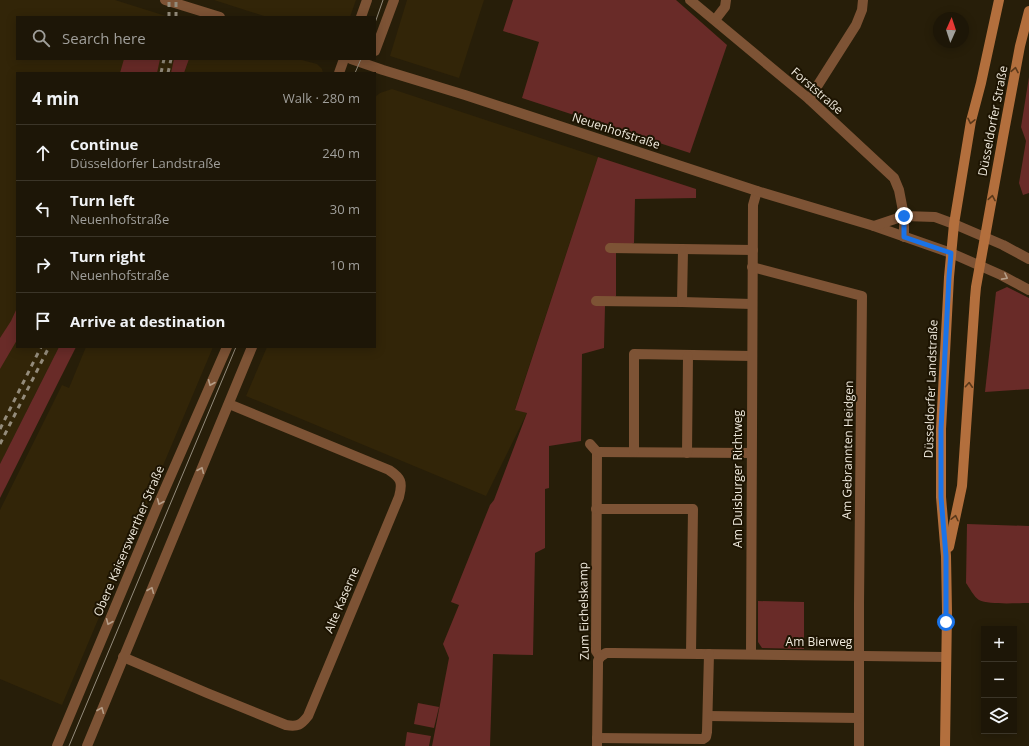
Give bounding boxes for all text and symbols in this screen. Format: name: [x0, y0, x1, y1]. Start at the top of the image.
north arrow: [933, 12, 969, 48]
search box: [16, 16, 376, 60]
icon: search: [30, 27, 52, 49]
text: Search here: [62, 28, 146, 48]
street label: Forststraße: [788, 63, 847, 118]
street label: Düsseldorfer Straße: [973, 64, 1012, 178]
one-way arrow: [1011, 67, 1019, 73]
text: 4 min: [32, 87, 79, 110]
text: Walk · 280 m: [283, 89, 360, 107]
street label: Neuenhofstraße: [570, 108, 663, 153]
one-way arrow: [967, 118, 976, 124]
text: Continue: [70, 134, 138, 154]
icon: ahead: [32, 142, 54, 164]
text: 240 m: [322, 144, 360, 162]
text: Düsseldorfer Landstraße: [70, 154, 221, 172]
text: Turn left: [70, 190, 135, 210]
one-way arrow: [987, 195, 995, 201]
icon: left: [32, 198, 54, 220]
text: 30 m: [330, 200, 360, 218]
route end: [895, 207, 913, 225]
text: Neuenhofstraße: [70, 210, 169, 228]
text: Turn right: [70, 246, 145, 266]
icon: right: [32, 254, 54, 276]
text: 10 m: [330, 256, 360, 274]
text: Neuenhofstraße: [70, 266, 169, 284]
one-way arrow: [1000, 273, 1008, 280]
icon: arrive: [32, 310, 54, 332]
text: Arrive at destination: [70, 311, 225, 331]
street label: Düsseldorfer Landstraße: [920, 319, 941, 459]
one-way arrow: [208, 378, 216, 386]
street label: Am Gebrannten Heidgen: [838, 380, 857, 520]
one-way arrow: [964, 382, 973, 388]
street label: Am Duisburger Richtweg: [729, 410, 746, 548]
street label: Obere Kaiserswerther Straße: [89, 463, 168, 619]
one-way arrow: [197, 466, 205, 473]
one-way arrow: [156, 499, 164, 506]
one-way arrow: [950, 515, 958, 521]
street label: Zum Eichelskamp: [574, 562, 593, 660]
street label: Alte Kaserne: [320, 564, 363, 635]
one-way arrow: [147, 586, 155, 593]
route start: [937, 613, 955, 631]
one-way arrow: [106, 617, 114, 625]
map controls: [981, 626, 1017, 734]
button: +: [981, 626, 1017, 662]
street label: Am Bierweg: [786, 633, 853, 650]
button: −: [981, 662, 1017, 698]
button: layers: [981, 698, 1017, 734]
one-way arrow: [97, 706, 105, 713]

